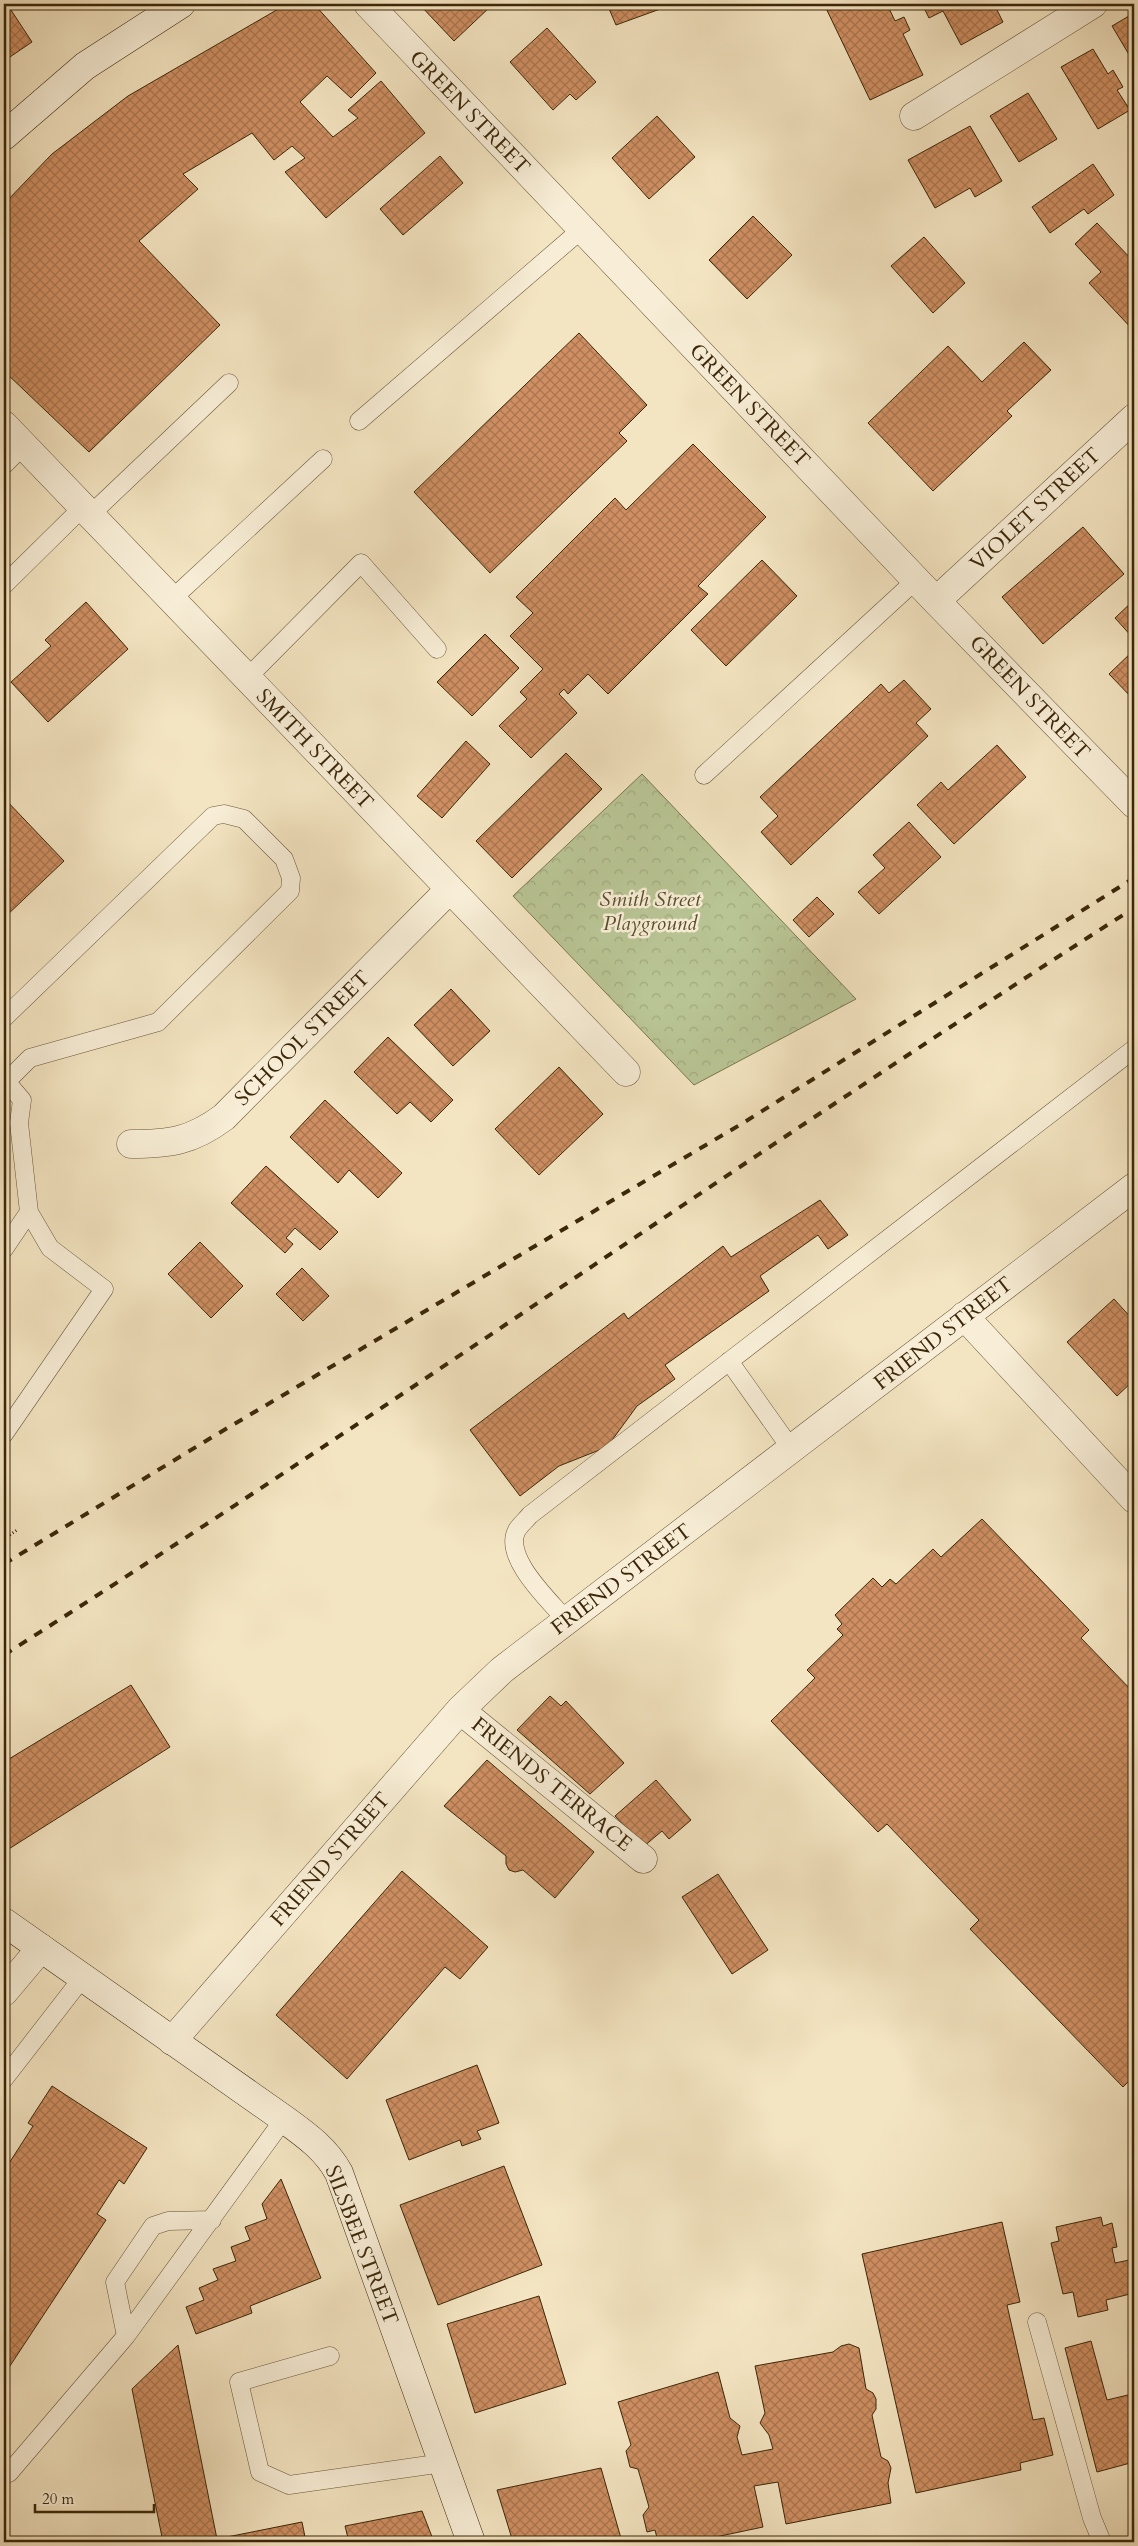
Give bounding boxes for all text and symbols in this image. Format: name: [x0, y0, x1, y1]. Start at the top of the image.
street label: GREEN STREET: [403, 44, 536, 181]
street label: GREEN STREET: [683, 337, 816, 474]
street label: VIOLET STREET: [964, 441, 1107, 578]
street label: GREEN STREET: [963, 629, 1096, 766]
street label: SMITH STREET: [249, 682, 380, 816]
park label: Smith Street Playground: [599, 885, 702, 938]
street label: SCHOOL STREET: [228, 964, 376, 1112]
street label: FRIEND STREET: [868, 1270, 1019, 1397]
street label: FRIEND STREET: [545, 1517, 698, 1642]
street label: FRIENDS TERRACE: [465, 1710, 638, 1858]
street label: FRIEND STREET: [264, 1786, 397, 1933]
street label: SILSBEE STREET: [318, 2161, 405, 2329]
scale bar: [35, 2481, 154, 2513]
text: 20 m: [42, 2489, 74, 2509]

